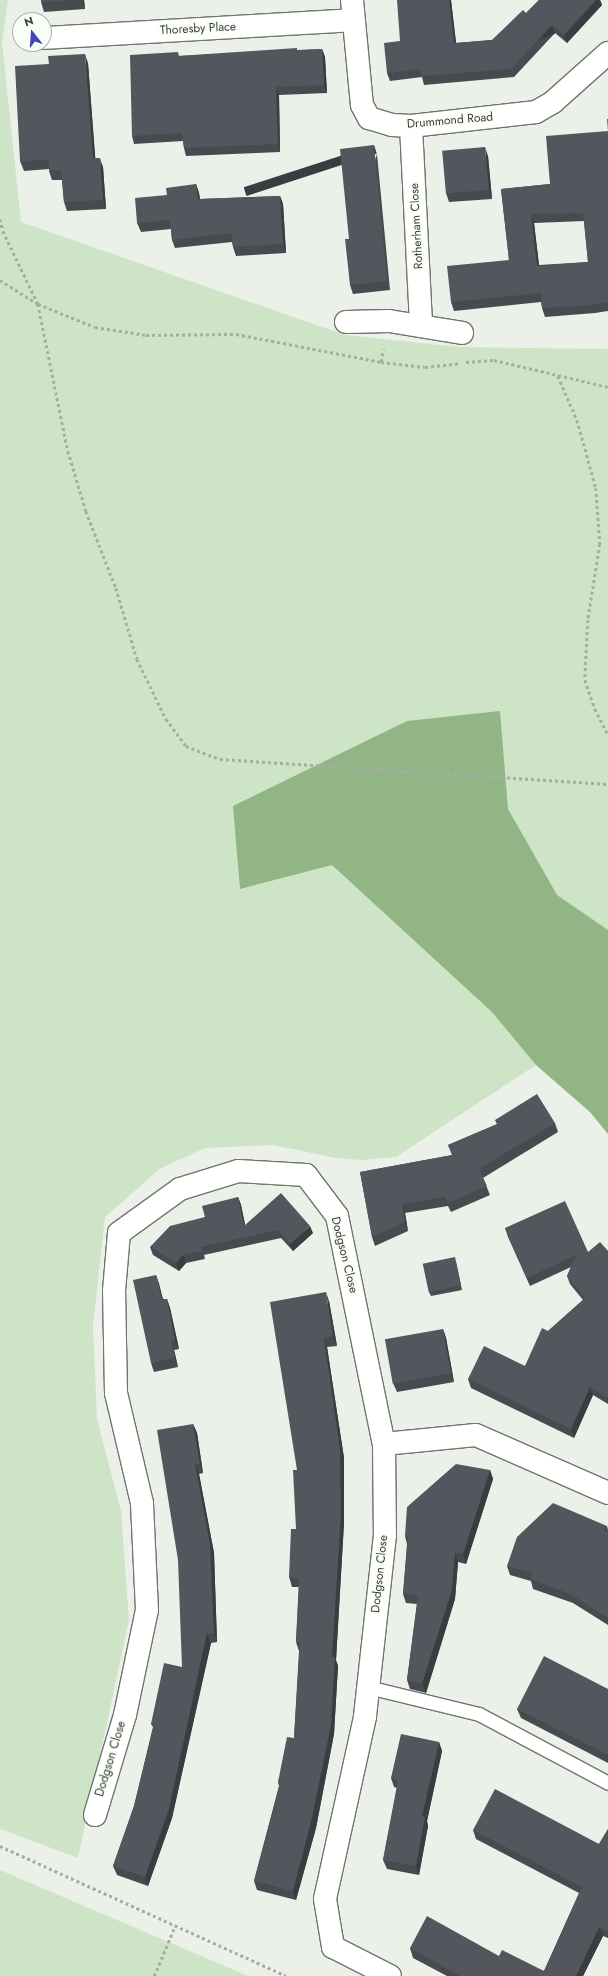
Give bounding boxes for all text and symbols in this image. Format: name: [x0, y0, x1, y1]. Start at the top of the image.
north arrow: [12, 12, 52, 52]
text: N: [22, 13, 35, 30]
street label: Thoresby Place: [160, 20, 236, 38]
street label: Drummond Road: [406, 110, 494, 132]
street label: Rotherham Close: [408, 183, 426, 269]
street label: Dodgson Close: [328, 1215, 360, 1295]
street label: Dodgson Close: [369, 1534, 391, 1614]
street label: Dodgson Close: [93, 1719, 129, 1799]

